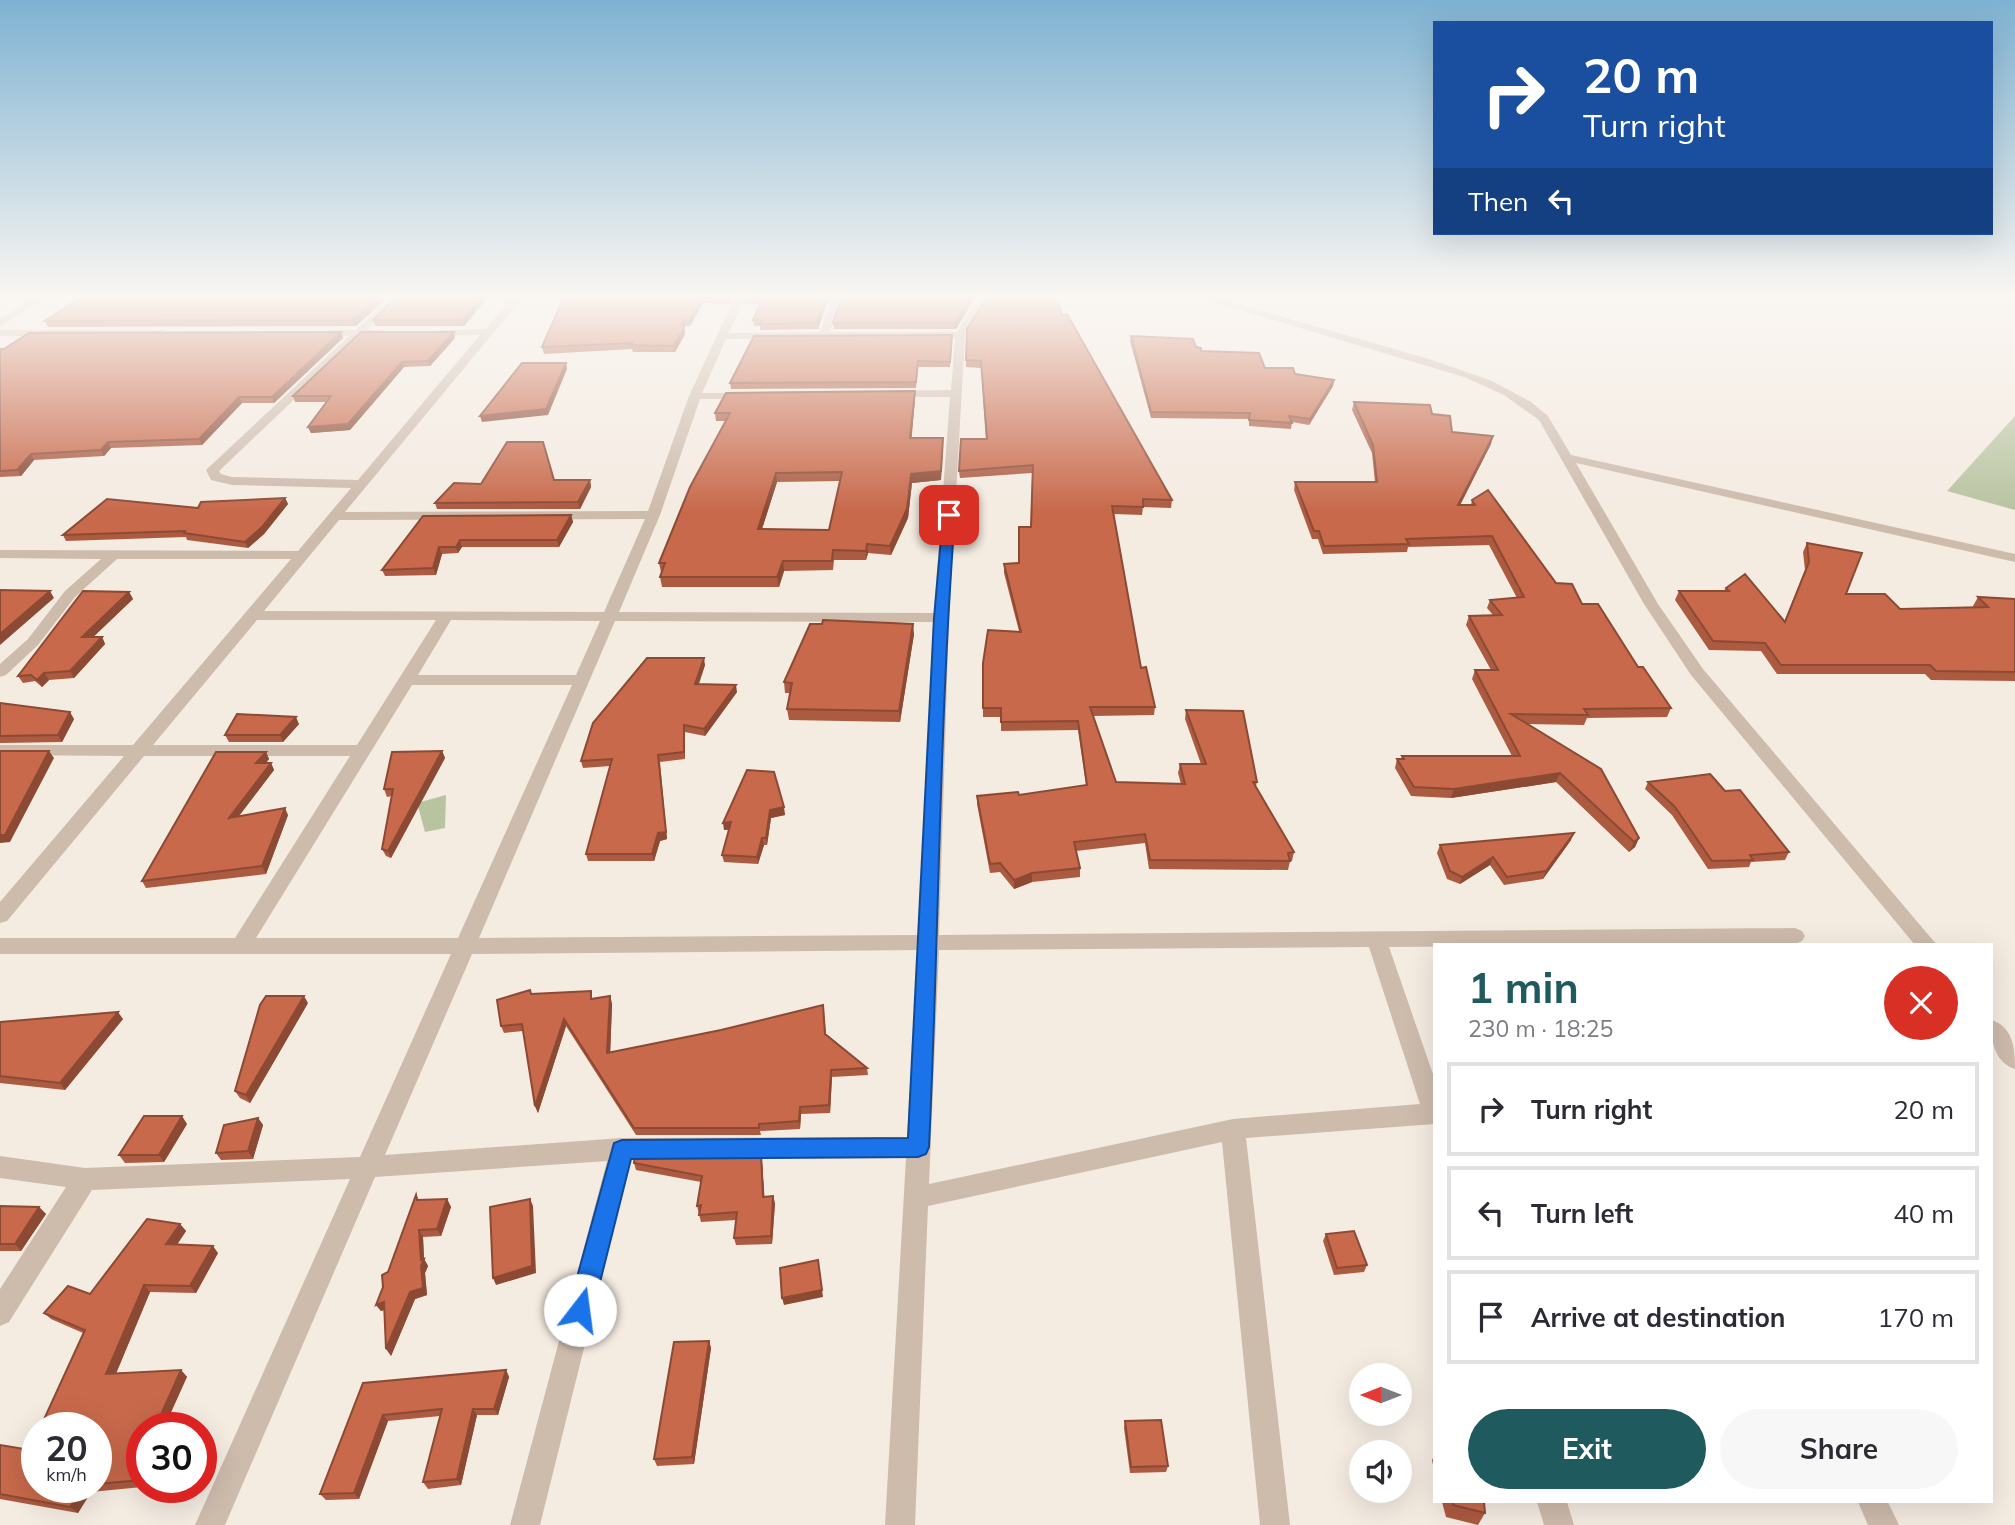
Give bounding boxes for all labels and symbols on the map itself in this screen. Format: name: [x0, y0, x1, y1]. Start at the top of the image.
pin: [919, 485, 979, 545]
position arrow: [543, 1273, 617, 1347]
north arrow: [1349, 1363, 1412, 1426]
speed limit sign: 30: [126, 1412, 217, 1503]

